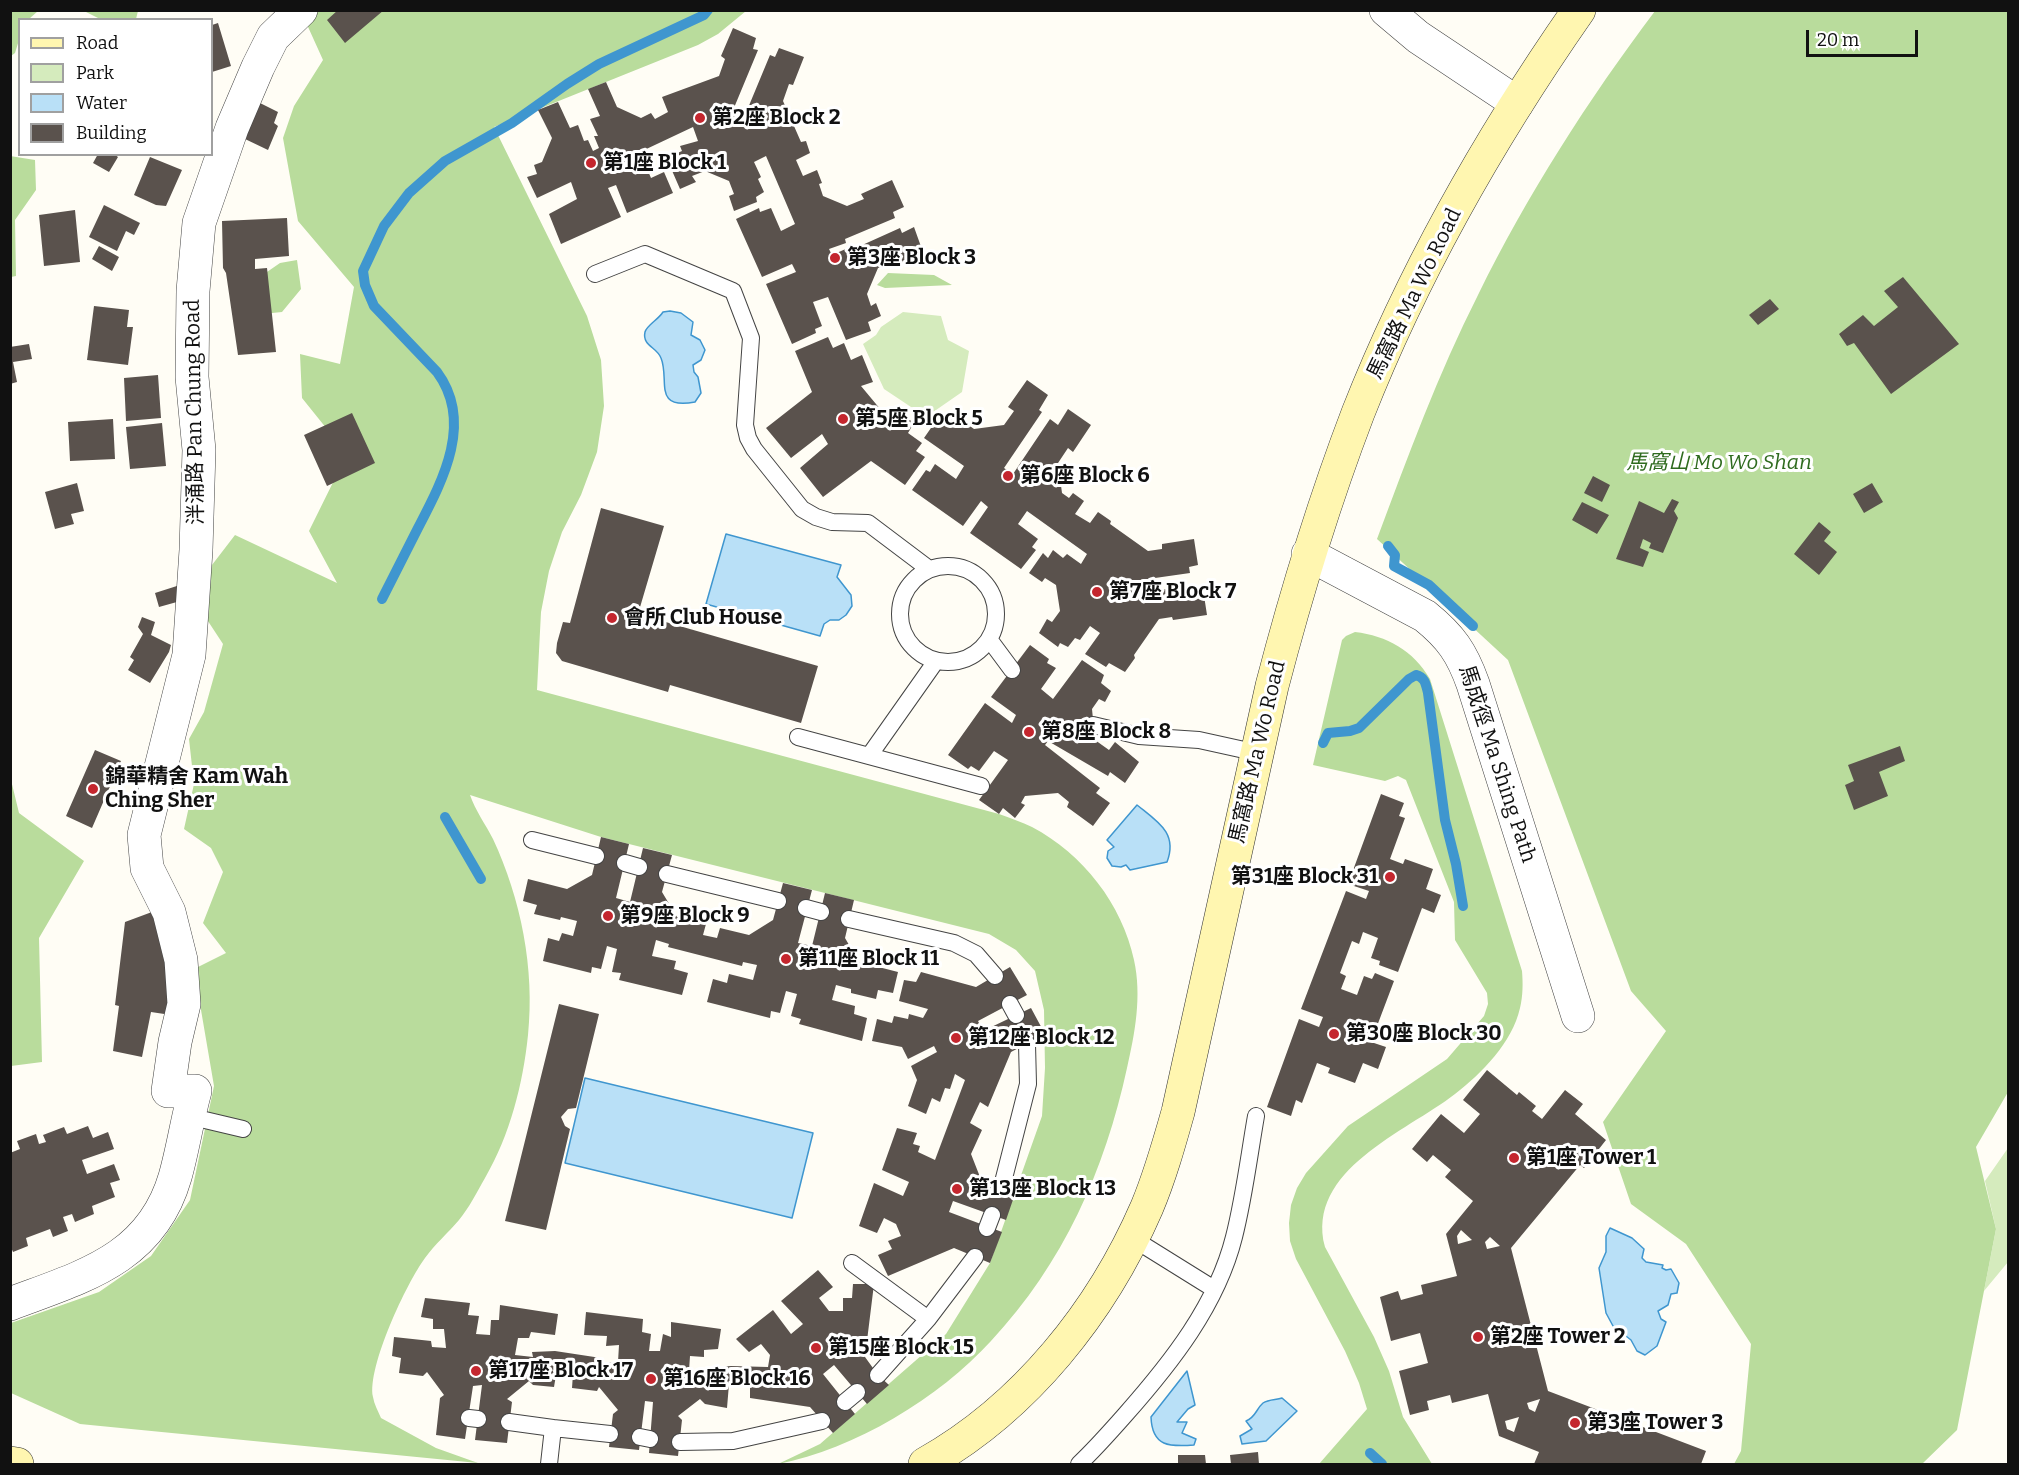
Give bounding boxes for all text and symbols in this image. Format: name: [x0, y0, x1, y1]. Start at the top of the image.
legend: [18, 18, 213, 156]
scale bar: [1809, 18, 1922, 56]
text: 20 m: [1817, 29, 1859, 51]
text: Road: [76, 32, 118, 54]
text: Park: [76, 62, 114, 84]
text: Water: [76, 92, 127, 114]
place label: 第2座 Block 2: [712, 105, 840, 131]
marker: 第2座 Block 2: [693, 111, 707, 125]
text: Building: [76, 122, 147, 144]
place label: 第1座 Block 1: [603, 150, 726, 176]
marker: 第1座 Block 1: [584, 156, 598, 170]
street label: 馬窩路 Ma Wo Road: [1363, 205, 1467, 383]
place label: 第3座 Block 3: [847, 245, 976, 271]
marker: 第3座 Block 3: [828, 251, 842, 265]
street label: 泮涌路 Pan Chung Road: [180, 299, 210, 525]
place label: 第5座 Block 5: [855, 406, 983, 432]
marker: 第5座 Block 5: [836, 412, 850, 426]
park label: 馬窩山 Mo Wo Shan: [1626, 450, 1812, 476]
place label: 第6座 Block 6: [1020, 463, 1150, 489]
marker: 第6座 Block 6: [1001, 469, 1015, 483]
place label: 第7座 Block 7: [1109, 579, 1236, 605]
marker: 第7座 Block 7: [1090, 585, 1104, 599]
place label: 會所 Club House: [624, 605, 782, 631]
marker: 會所 Club House: [605, 611, 619, 625]
street label: 馬窩路 Ma Wo Road: [1225, 658, 1291, 846]
street label: 馬成徑 Ma Shing Path: [1453, 662, 1541, 866]
place label: 第8座 Block 8: [1041, 719, 1171, 745]
marker: 第8座 Block 8: [1022, 725, 1036, 739]
place label: 錦華精舍 Kam Wah Ching Sher: [105, 764, 288, 814]
marker: 錦華精舍 Kam Wah Ching Sher: [86, 782, 100, 796]
place label: 第31座 Block 31: [1231, 864, 1378, 890]
marker: 第31座 Block 31: [1383, 870, 1397, 884]
place label: 第9座 Block 9: [620, 903, 750, 929]
marker: 第9座 Block 9: [601, 909, 615, 923]
place label: 第11座 Block 11: [798, 946, 939, 972]
marker: 第11座 Block 11: [779, 952, 793, 966]
place label: 第30座 Block 30: [1346, 1021, 1502, 1047]
place label: 第12座 Block 12: [968, 1025, 1115, 1051]
marker: 第30座 Block 30: [1327, 1027, 1341, 1041]
marker: 第12座 Block 12: [949, 1031, 963, 1045]
place label: 第1座 Tower 1: [1526, 1145, 1656, 1171]
marker: 第1座 Tower 1: [1507, 1151, 1521, 1165]
place label: 第13座 Block 13: [969, 1176, 1116, 1202]
marker: 第13座 Block 13: [950, 1182, 964, 1196]
place label: 第2座 Tower 2: [1490, 1324, 1626, 1350]
marker: 第2座 Tower 2: [1471, 1330, 1485, 1344]
place label: 第15座 Block 15: [828, 1335, 974, 1361]
marker: 第15座 Block 15: [809, 1341, 823, 1355]
place label: 第17座 Block 17: [488, 1358, 633, 1384]
marker: 第17座 Block 17: [469, 1364, 483, 1378]
place label: 第16座 Block 16: [663, 1366, 811, 1392]
marker: 第16座 Block 16: [644, 1372, 658, 1386]
place label: 第3座 Tower 3: [1587, 1410, 1723, 1436]
marker: 第3座 Tower 3: [1568, 1416, 1582, 1430]

